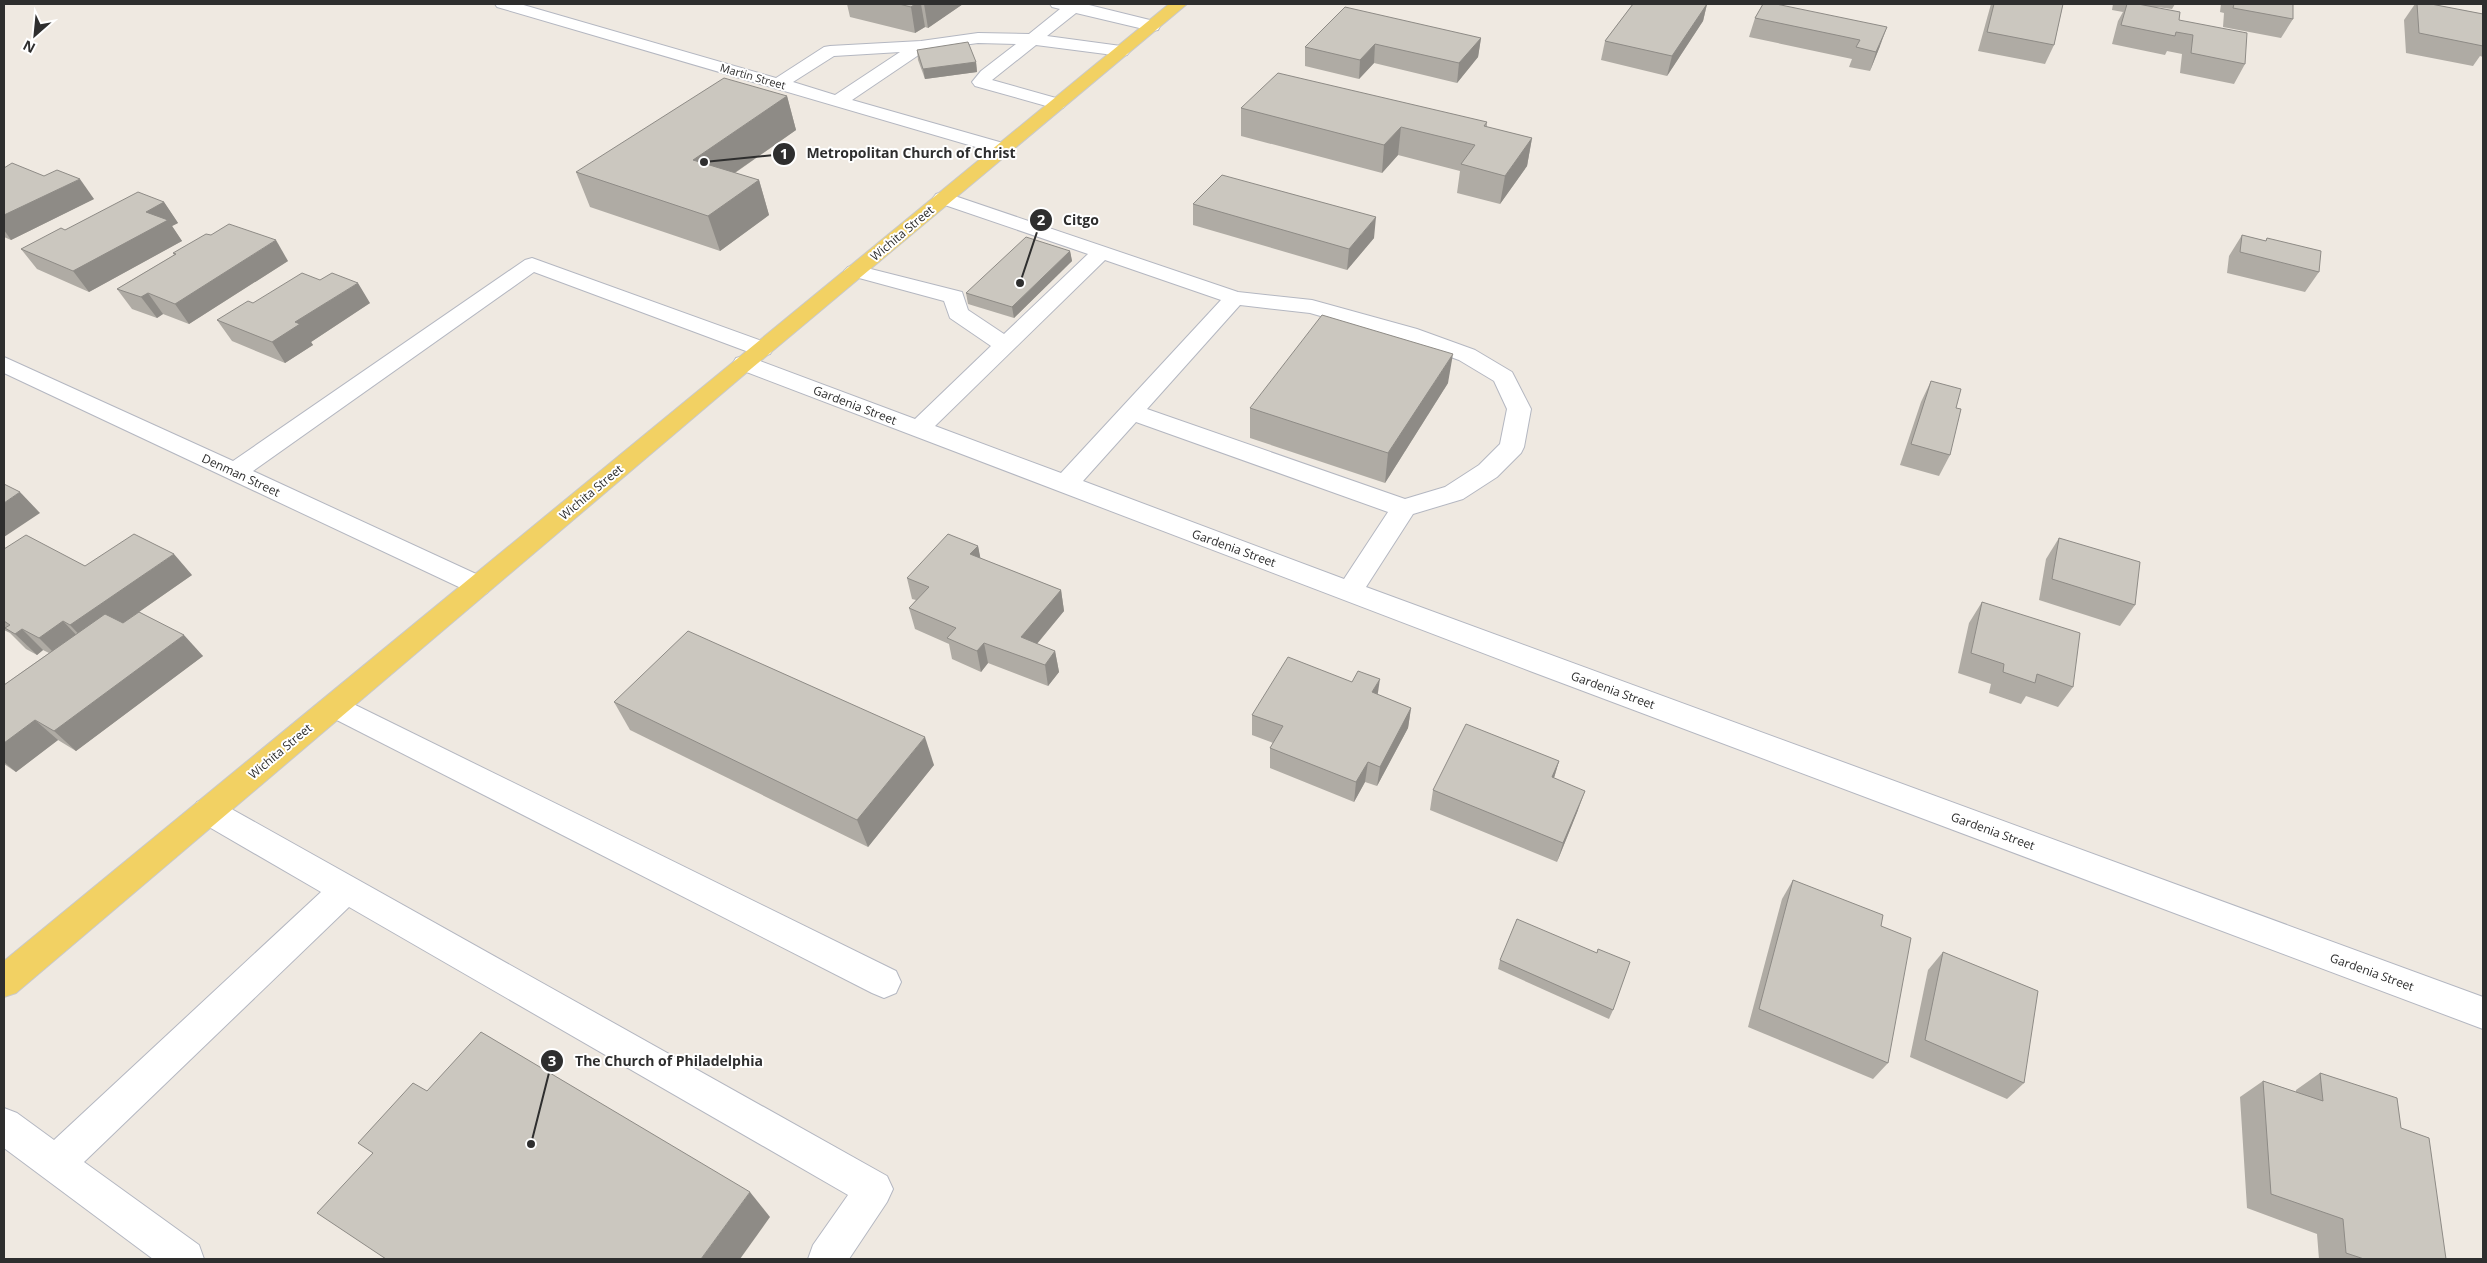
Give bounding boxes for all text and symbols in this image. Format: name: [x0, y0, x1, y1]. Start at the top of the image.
north arrow: [10, 10, 60, 60]
text: N: [19, 36, 38, 58]
street label: Martin Street: [718, 59, 788, 93]
callout: Metropolitan Church of Christ: [771, 139, 1025, 168]
text: 1: [780, 143, 788, 163]
text: Metropolitan Church of Christ: [806, 143, 1016, 162]
street label: Wichita Street: [867, 201, 937, 265]
callout: Citgo: [1028, 206, 1109, 235]
text: 2: [1037, 209, 1046, 229]
text: Citgo: [1063, 210, 1099, 229]
street label: Gardenia Street: [811, 381, 899, 429]
street label: Denman Street: [199, 449, 283, 501]
street label: Wichita Street: [556, 460, 626, 524]
street label: Gardenia Street: [1190, 525, 1278, 571]
street label: Gardenia Street: [1569, 667, 1657, 713]
street label: Wichita Street: [245, 719, 315, 783]
street label: Gardenia Street: [1949, 808, 2037, 854]
street label: Gardenia Street: [2328, 949, 2416, 995]
callout: The Church of Philadelphia: [540, 1046, 773, 1075]
text: 3: [548, 1050, 556, 1070]
text: The Church of Philadelphia: [575, 1051, 763, 1070]

